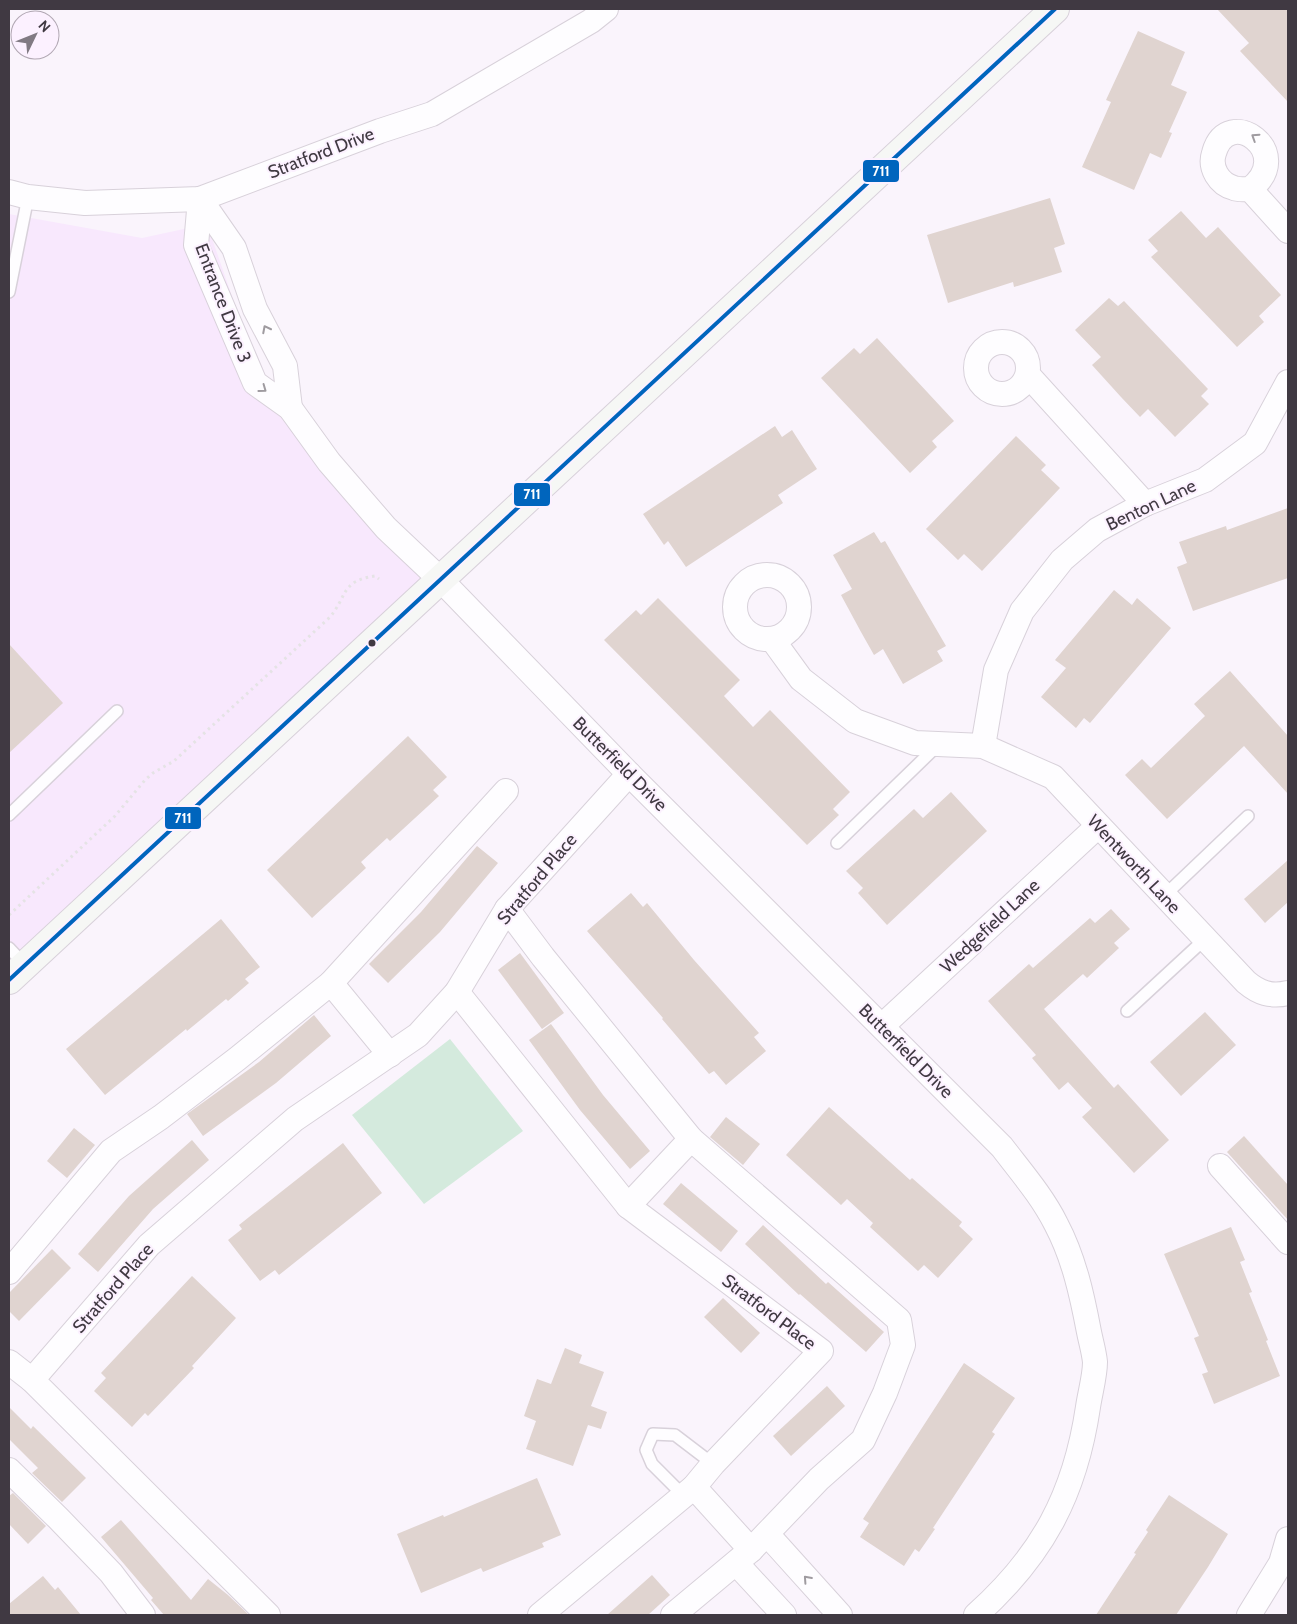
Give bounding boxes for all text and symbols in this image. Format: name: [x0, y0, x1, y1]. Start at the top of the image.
north arrow: [10, 10, 60, 60]
text: N: [35, 16, 54, 36]
street label: Stratford Drive: [265, 123, 377, 183]
one-way arrow: [1251, 134, 1260, 144]
line badge: 711: [862, 159, 900, 183]
text: 711: [872, 162, 890, 180]
street label: Entrance Drive 3: [190, 240, 256, 366]
one-way arrow: [262, 325, 272, 334]
one-way arrow: [257, 383, 267, 392]
street label: Benton Lane: [1102, 475, 1200, 535]
line badge: 711: [513, 482, 551, 507]
text: 711: [523, 485, 541, 503]
unlabelled marker: [367, 638, 377, 648]
street label: Butterfield Drive: [568, 712, 672, 816]
line badge: 711: [164, 806, 202, 830]
text: 711: [174, 809, 192, 827]
street label: Wentworth Lane: [1083, 810, 1185, 918]
street label: Stratford Place: [493, 829, 581, 929]
street label: Wedgefield Lane: [936, 874, 1044, 978]
street label: Butterfield Drive: [854, 999, 958, 1103]
street label: Stratford Place: [68, 1239, 158, 1337]
street label: Stratford Place: [718, 1270, 820, 1354]
one-way arrow: [804, 1575, 813, 1584]

